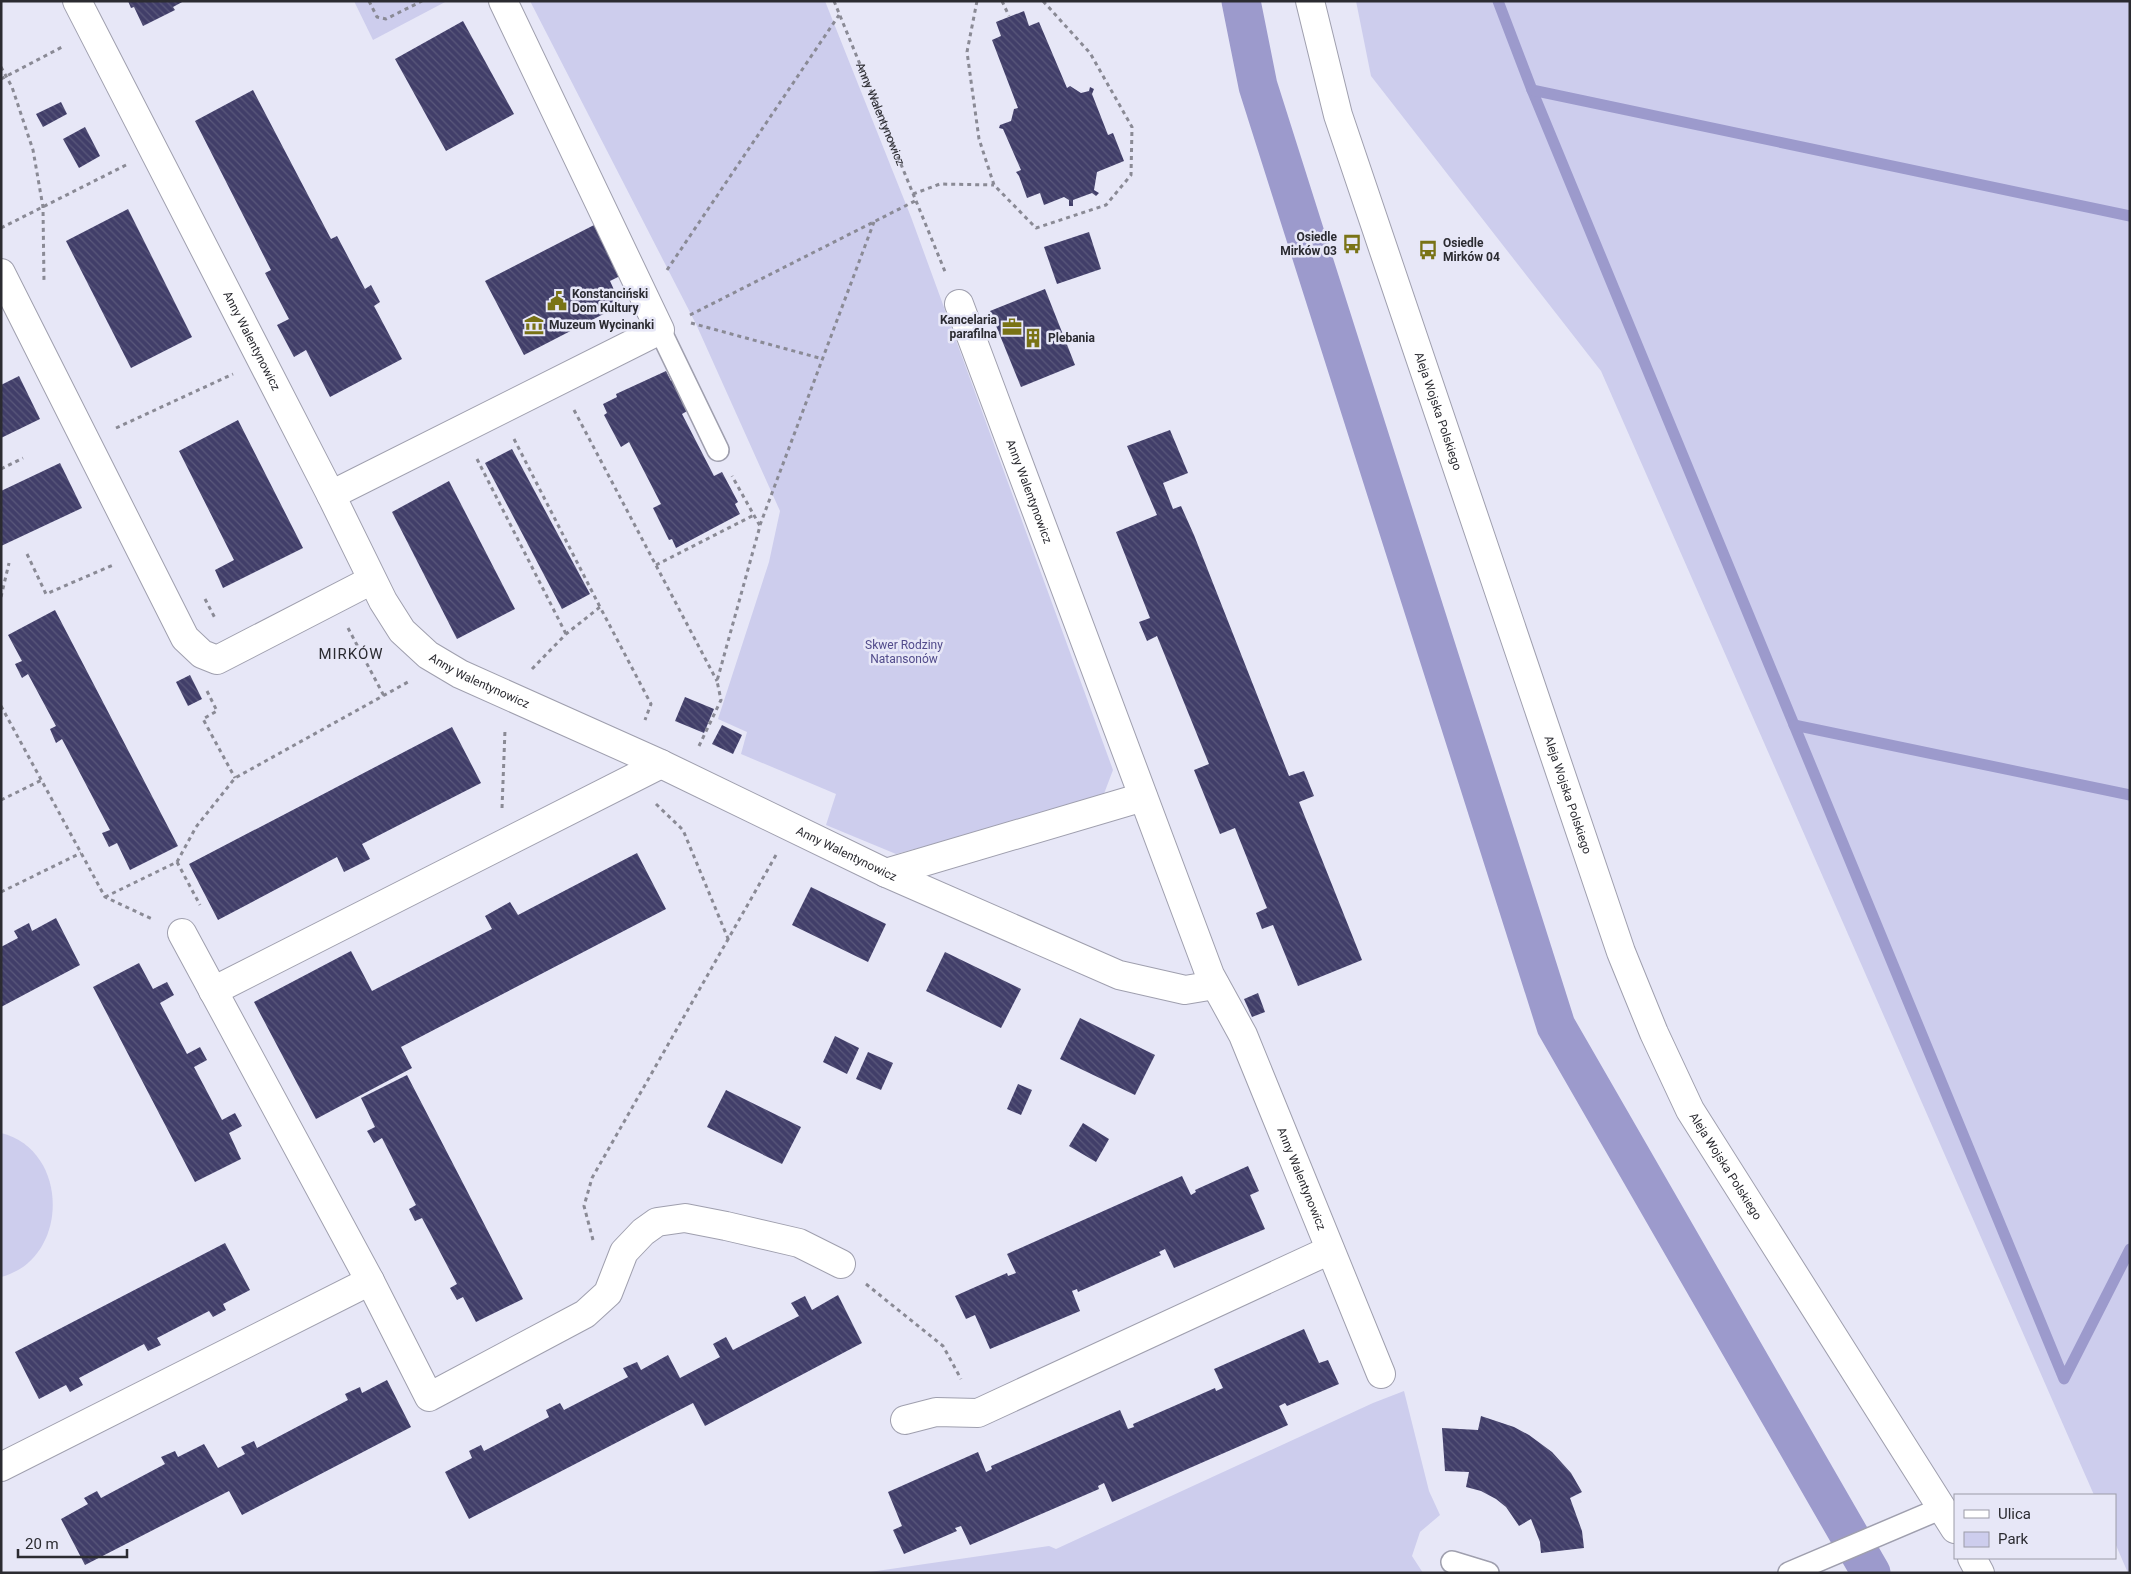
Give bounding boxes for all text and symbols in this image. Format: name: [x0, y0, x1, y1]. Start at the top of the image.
street label: Anny Walentynowicz: [853, 60, 908, 167]
place label: Osiedle Mirków 03: [1280, 230, 1338, 258]
bus stop icon: Osiedle Mirków 03: [1341, 233, 1363, 255]
place label: Osiedle Mirków 04: [1443, 236, 1500, 264]
bus stop icon: Osiedle Mirków 04: [1417, 239, 1439, 261]
place label: Konstanciński Dom Kultury: [572, 287, 648, 315]
street label: Anny Walentynowicz: [220, 289, 283, 393]
public building icon: Konstanciński Dom Kultury: [546, 290, 568, 312]
place label: Kancelaria parafilna: [940, 313, 998, 341]
museum icon: Muzeum Wycinanki: [523, 314, 545, 336]
office icon: Kancelaria parafilna: [1001, 316, 1023, 338]
place label: Muzeum Wycinanki: [549, 318, 654, 332]
building icon: Plebania: [1022, 327, 1044, 349]
place label: Plebania: [1048, 331, 1095, 345]
street label: Aleja Wojska Polskiego: [1412, 350, 1465, 472]
street label: Anny Walentynowicz: [1003, 437, 1055, 545]
park label: Skwer Rodziny Natansonów: [865, 638, 943, 666]
district label: MIRKÓW: [318, 645, 384, 663]
street label: Anny Walentynowicz: [427, 650, 532, 711]
street label: Aleja Wojska Polskiego: [1541, 734, 1594, 856]
street label: Anny Walentynowicz: [794, 824, 899, 884]
street label: Aleja Wojska Polskiego: [1687, 1110, 1765, 1223]
street label: Anny Walentynowicz: [1274, 1125, 1329, 1232]
legend: [1954, 1494, 2116, 1559]
text: Ulica: [1998, 1505, 2031, 1523]
scale bar: [18, 1526, 126, 1558]
text: Park: [1998, 1530, 2029, 1548]
text: 20 m: [25, 1535, 59, 1553]

